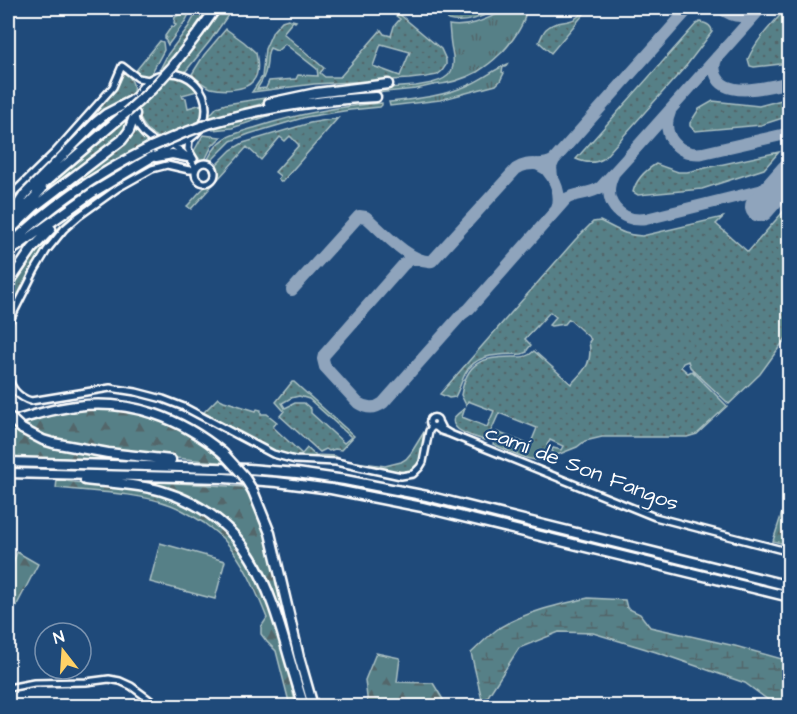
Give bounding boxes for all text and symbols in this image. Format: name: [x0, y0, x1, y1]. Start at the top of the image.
street label: camí de Son Fangos: [480, 417, 683, 520]
north arrow: [33, 621, 93, 681]
text: N: [51, 626, 67, 650]

